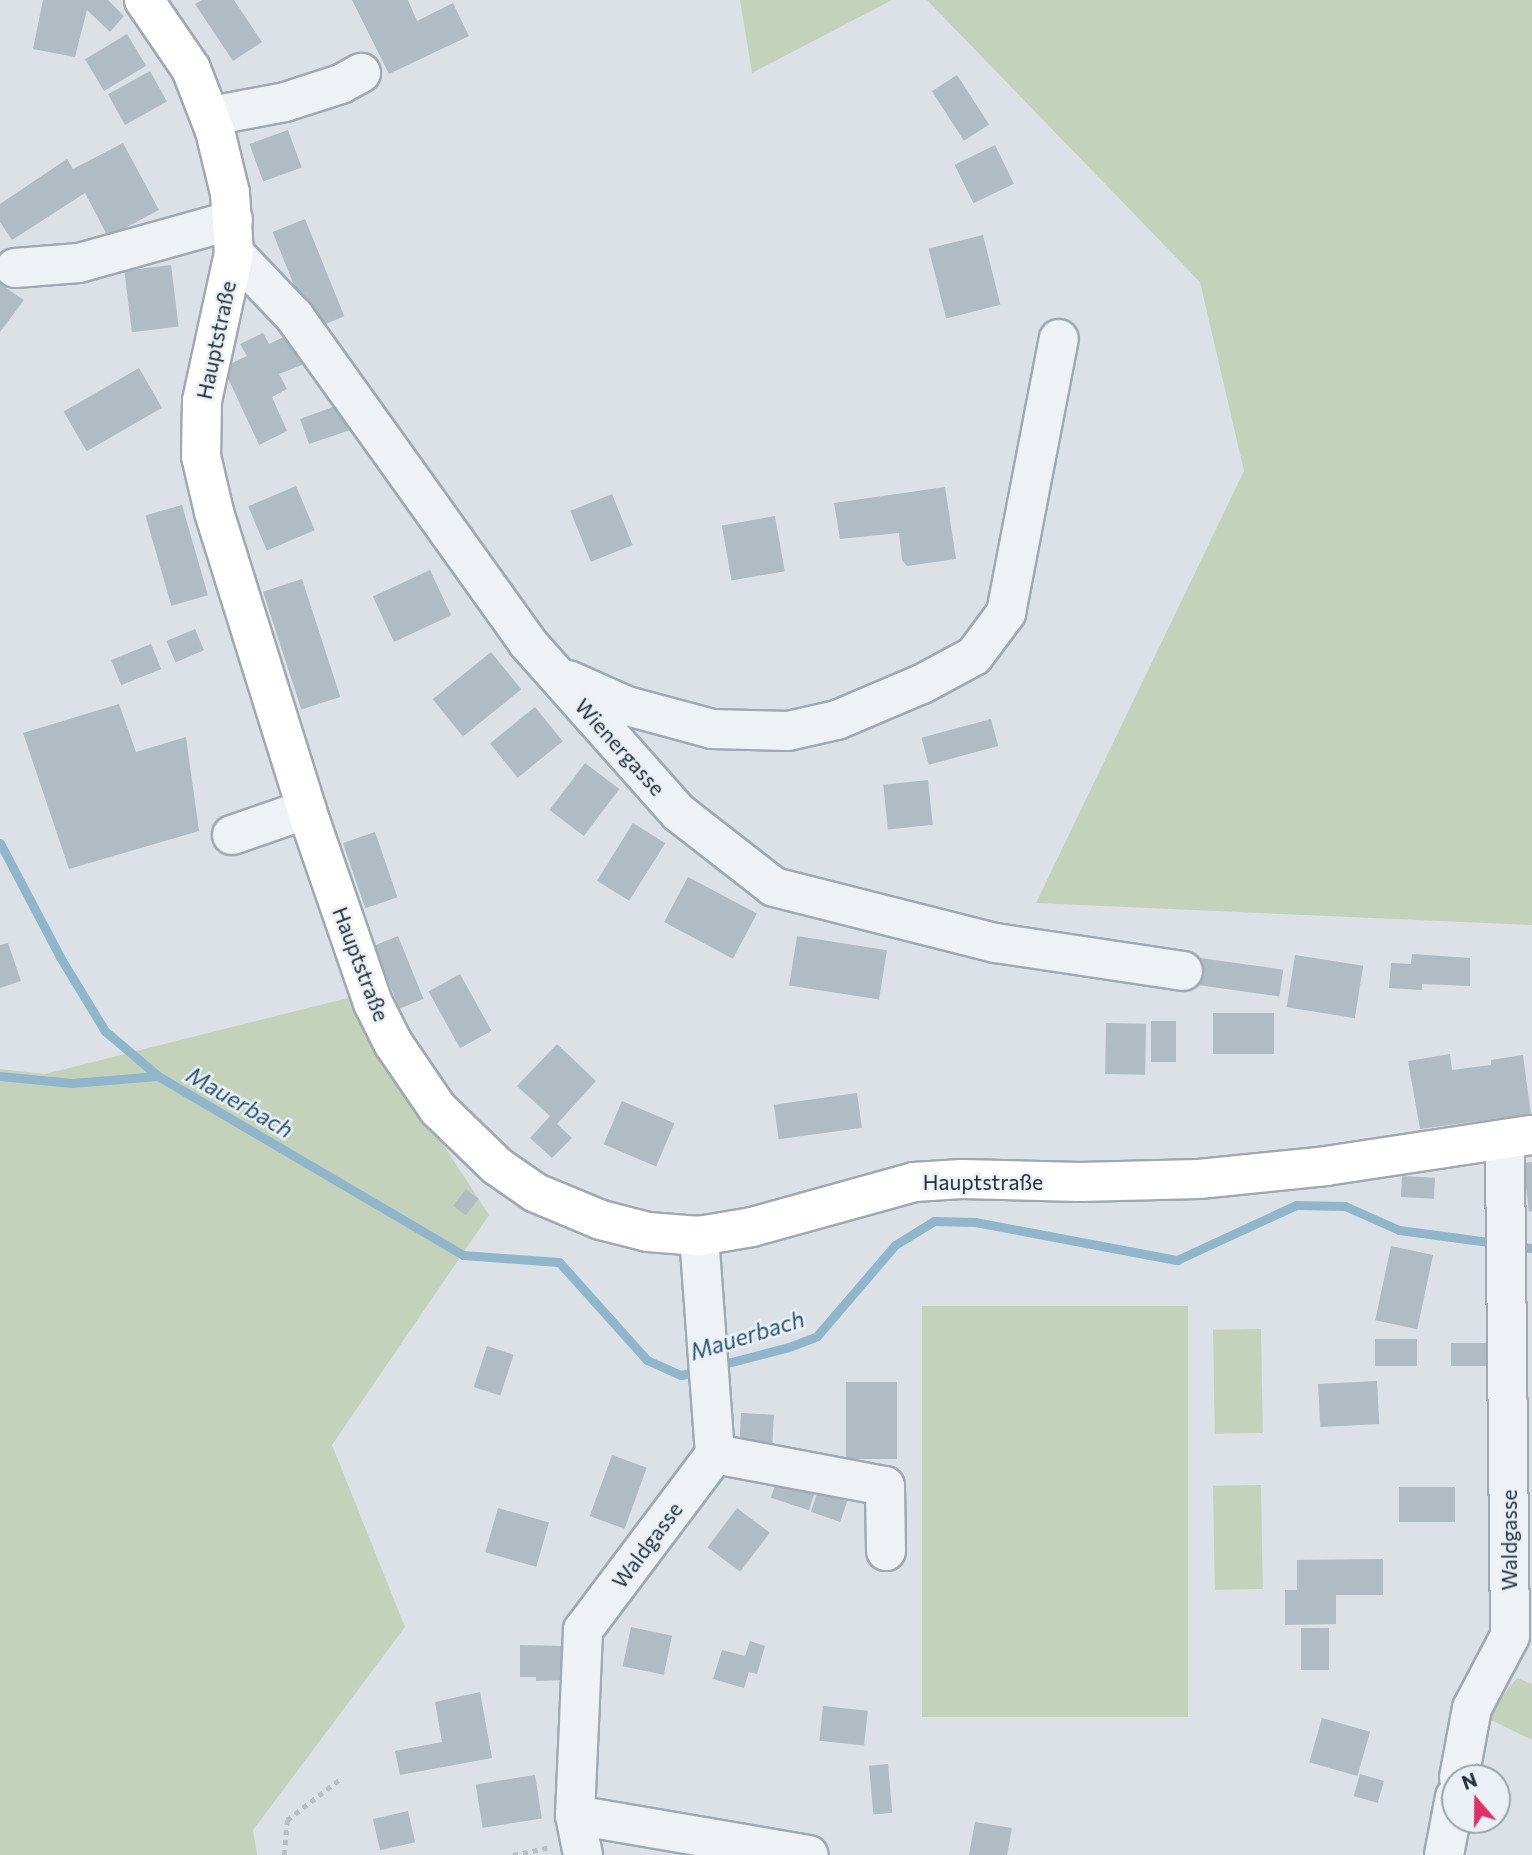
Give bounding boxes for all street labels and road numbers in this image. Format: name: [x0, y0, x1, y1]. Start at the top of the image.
street label: Hauptstraße: [191, 278, 241, 402]
street label: Wienergasse: [570, 693, 670, 801]
street label: Hauptstraße: [328, 903, 394, 1025]
street label: Hauptstraße: [923, 1169, 1043, 1195]
street label: Waldgasse: [1496, 1489, 1522, 1591]
street label: Waldgasse: [607, 1497, 687, 1593]

